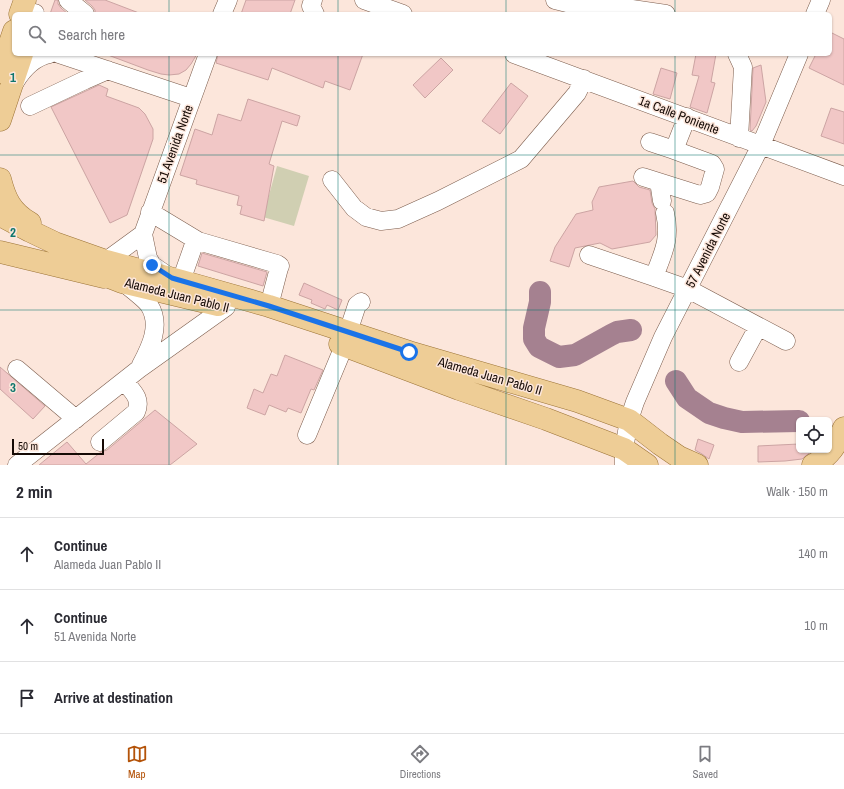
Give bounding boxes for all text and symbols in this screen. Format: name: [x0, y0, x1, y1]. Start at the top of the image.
search box: [12, 12, 832, 56]
icon: search: [26, 23, 48, 45]
text: Search here: [58, 24, 125, 45]
text: 1: [10, 69, 16, 86]
street label: 1a Calle Poniente: [636, 92, 722, 138]
street label: 51 Avenida Norte: [153, 102, 197, 186]
street label: 57 Avenida Norte: [682, 209, 734, 290]
text: 2: [10, 224, 16, 241]
route end: [143, 256, 161, 274]
street label: Alameda Juan Pablo II: [122, 274, 231, 316]
route start: [400, 343, 418, 361]
street label: Alameda Juan Pablo II: [435, 353, 544, 399]
text: 3: [10, 379, 16, 396]
map controls: [796, 417, 832, 453]
button: locate: [796, 417, 832, 453]
scale bar: [12, 437, 104, 456]
text: 50 m: [18, 439, 38, 453]
text: 2 min: [16, 480, 52, 503]
text: Walk · 150 m: [766, 483, 828, 500]
text: Continue: [54, 535, 107, 556]
icon: ahead: [16, 543, 38, 565]
text: 140 m: [798, 545, 828, 562]
text: Alameda Juan Pablo II: [54, 556, 161, 573]
text: Continue: [54, 607, 107, 628]
icon: ahead: [16, 615, 38, 637]
text: 10 m: [804, 617, 828, 634]
text: 51 Avenida Norte: [54, 628, 136, 645]
icon: arrive: [16, 687, 38, 709]
text: Arrive at destination: [54, 687, 173, 708]
tab: Map: [126, 743, 148, 781]
tab: Directions: [400, 743, 441, 781]
tab: Saved: [693, 743, 718, 781]

